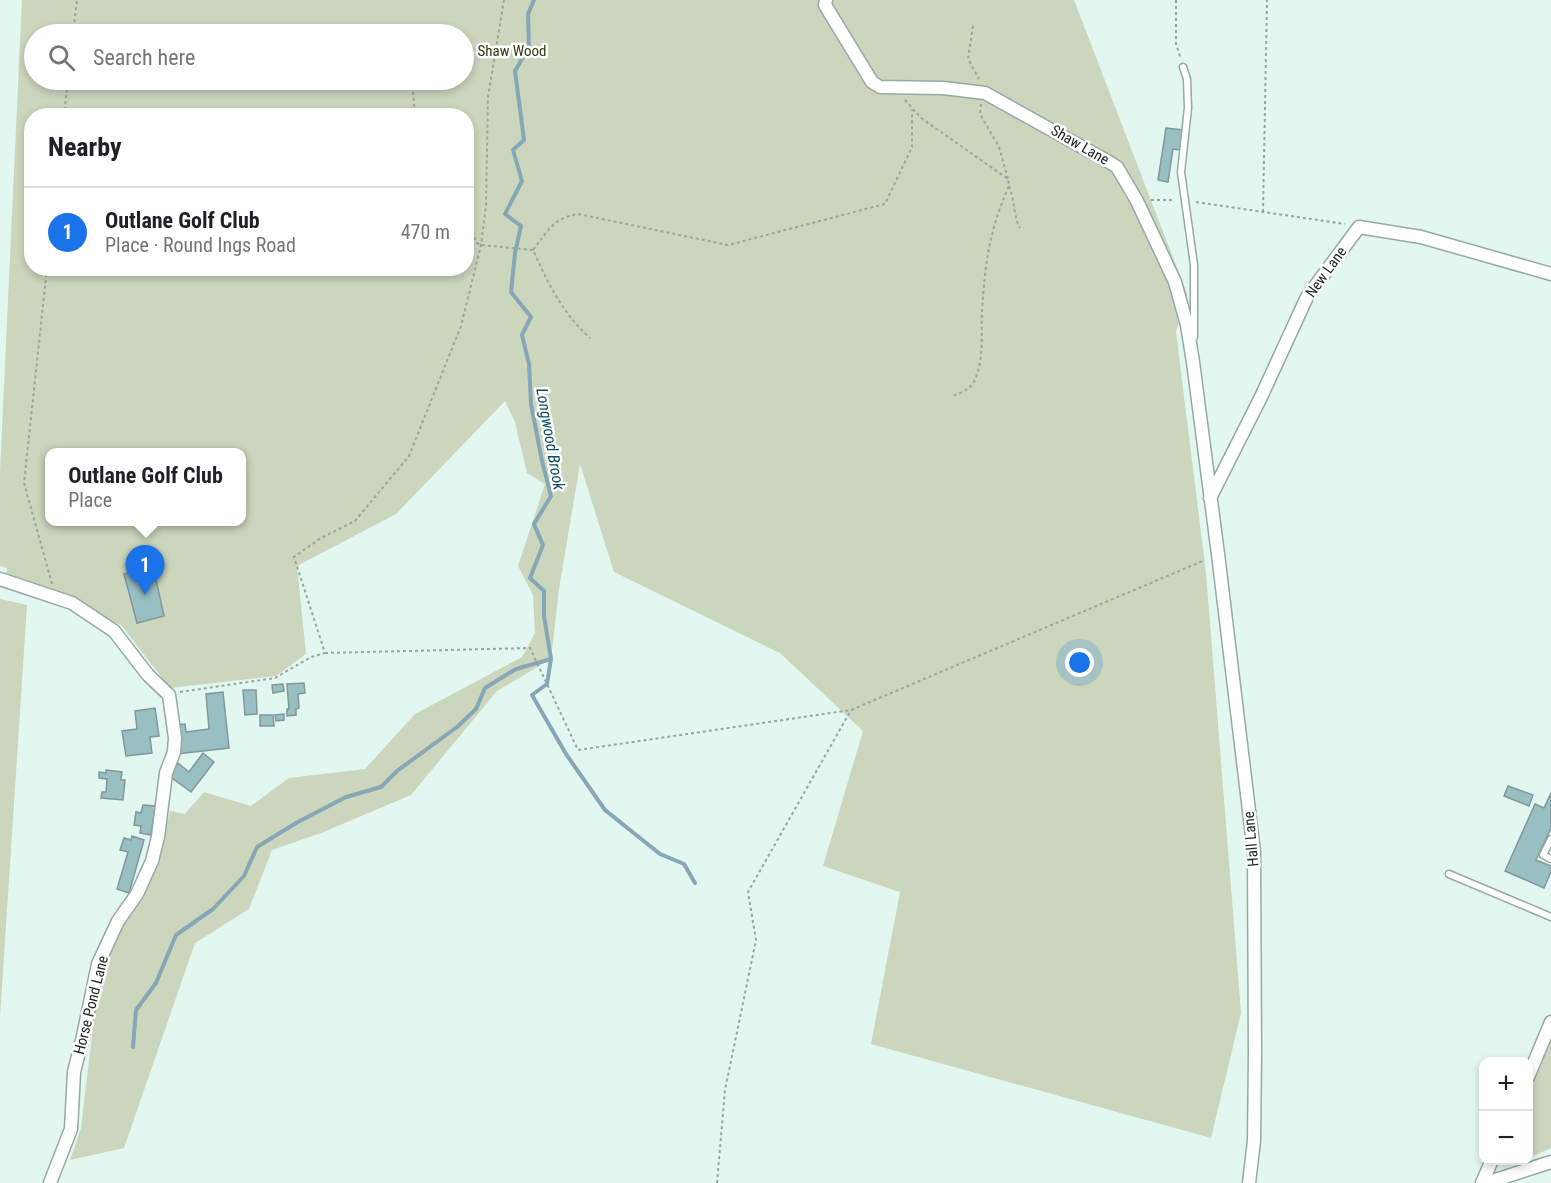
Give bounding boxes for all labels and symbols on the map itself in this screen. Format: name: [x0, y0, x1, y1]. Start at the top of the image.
park label: Shaw Wood: [477, 42, 547, 60]
street label: Shaw Lane: [1048, 121, 1112, 169]
street label: New Lane: [1302, 243, 1350, 301]
water label: Longwood Brook: [532, 387, 569, 492]
pin: 1: [126, 546, 164, 595]
your location: [1065, 648, 1094, 677]
street label: Hall Lane: [1240, 811, 1262, 867]
street label: Horse Pond Lane: [70, 954, 112, 1056]

